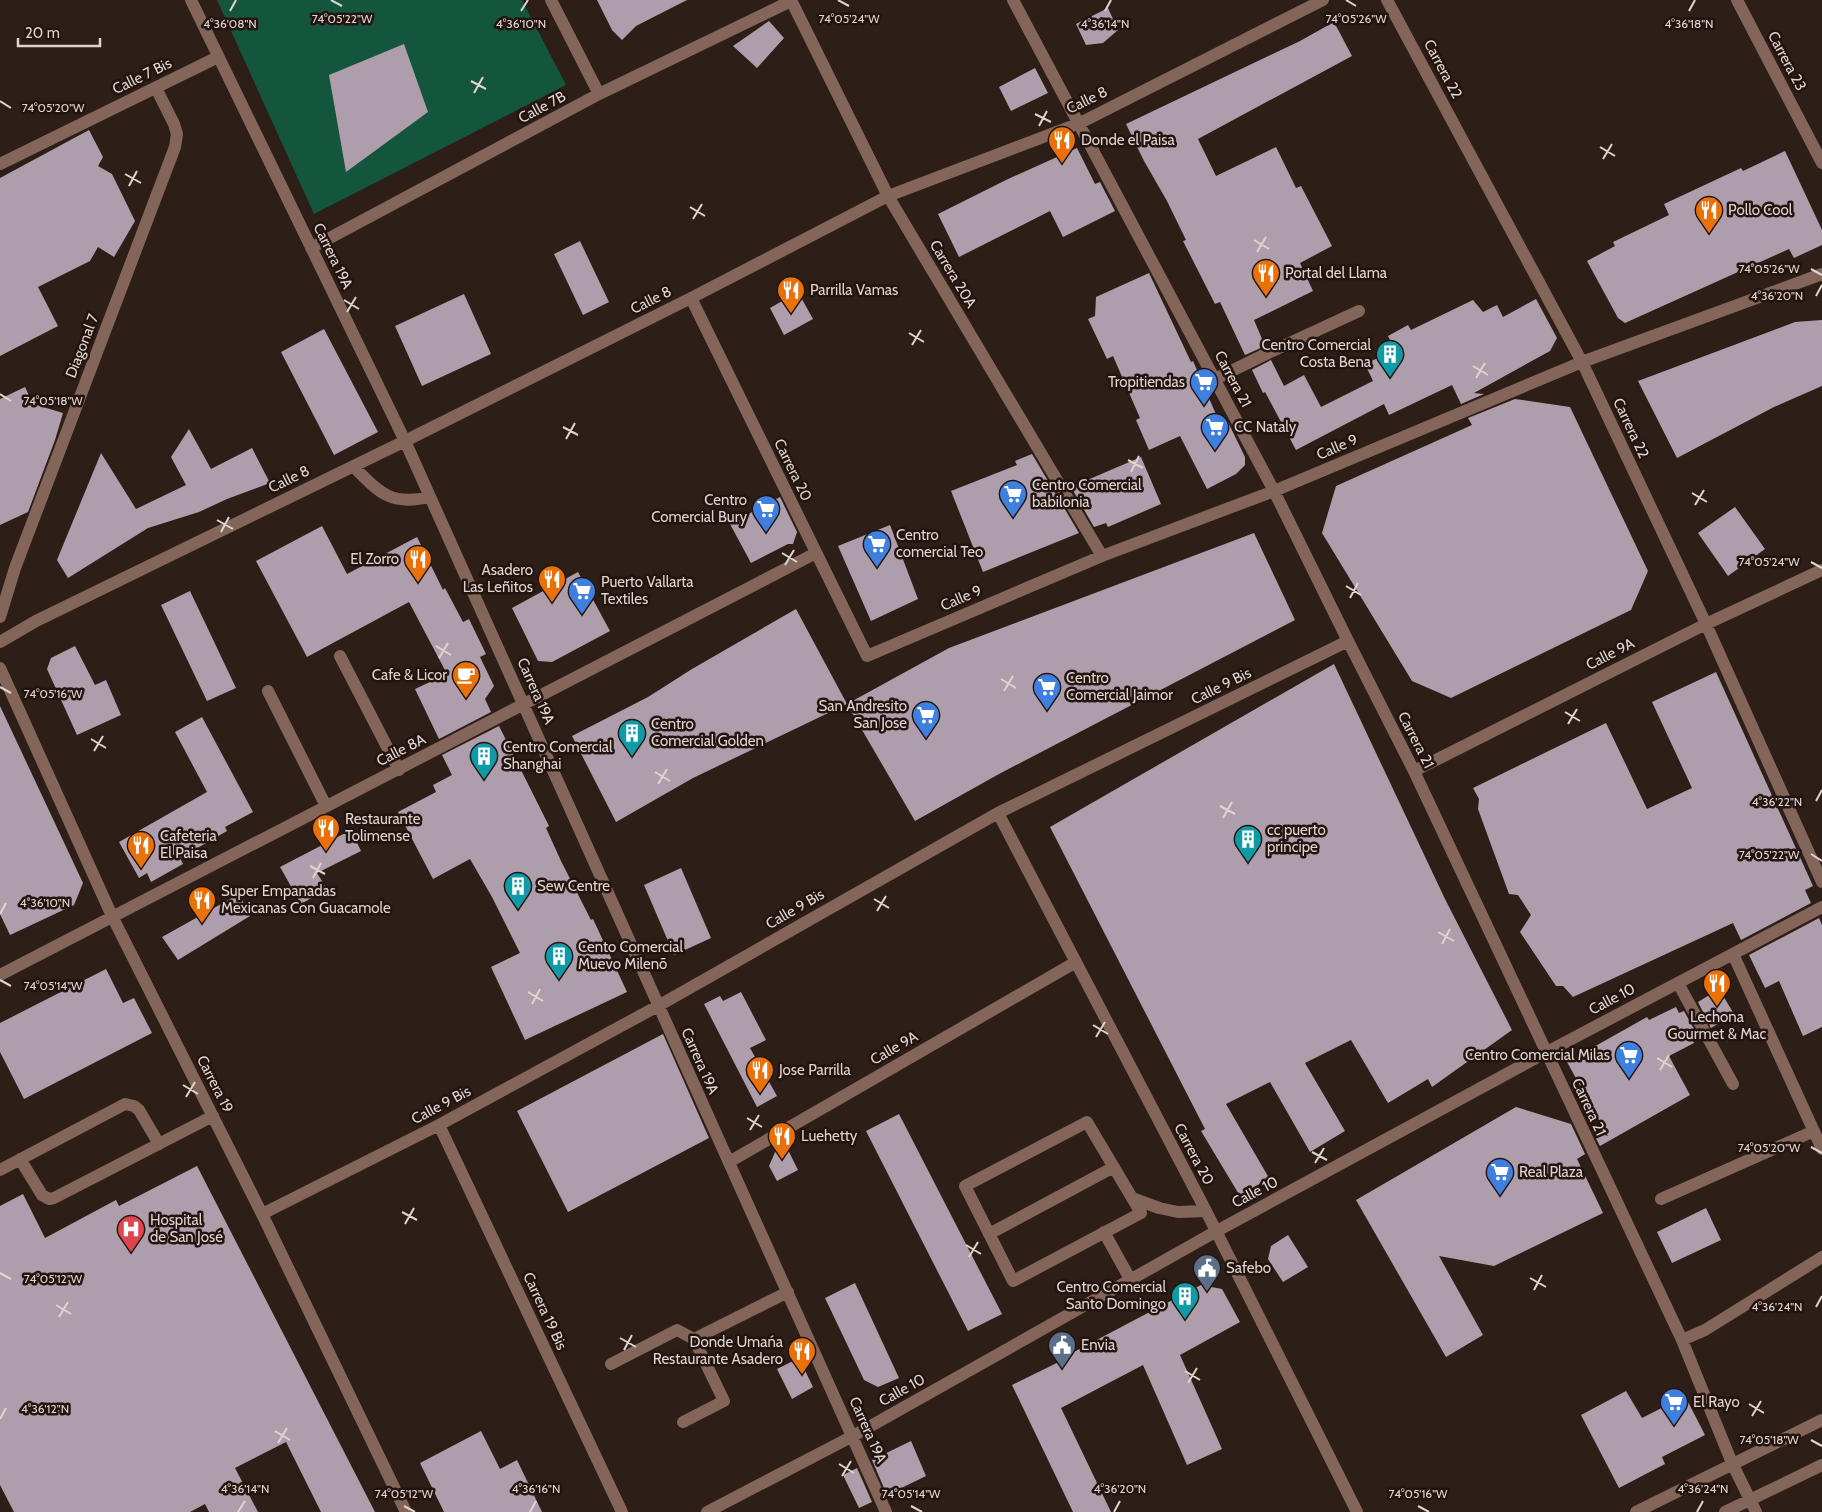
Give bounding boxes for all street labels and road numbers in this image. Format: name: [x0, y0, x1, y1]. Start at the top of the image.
street label: Carrera 23: [1764, 28, 1810, 94]
street label: Carrera 22: [1420, 36, 1466, 102]
street label: Calle 7 Bis: [109, 54, 175, 98]
street label: Calle 8: [1063, 82, 1111, 118]
street label: Calle 7B: [515, 87, 569, 127]
street label: Carrera 19A: [309, 220, 357, 292]
street label: Carrera 20A: [926, 237, 981, 312]
street label: Calle 8: [627, 282, 675, 318]
street label: Diagonal 7: [62, 311, 103, 380]
street label: Carrera 21: [1211, 348, 1255, 410]
street label: Carrera 22: [1609, 395, 1653, 461]
street label: Calle 9: [1314, 430, 1360, 464]
street label: Carrera 20: [770, 436, 816, 504]
street label: Calle 8: [265, 461, 313, 497]
street label: Calle 9: [938, 581, 984, 615]
street label: Calle 9A: [1583, 634, 1638, 674]
street label: Carrera 19A: [513, 655, 559, 728]
street label: Calle 9 Bis: [1188, 664, 1254, 708]
street label: Carrera 21: [1394, 709, 1438, 771]
street label: Calle 8A: [373, 730, 429, 770]
street label: Calle 9 Bis: [763, 885, 827, 933]
street label: Calle 10: [1586, 979, 1638, 1019]
street label: Carrera 19A: [677, 1025, 723, 1098]
street label: Calle 9A: [867, 1027, 922, 1069]
street label: Carrera 19: [193, 1052, 237, 1116]
street label: Carrera 21: [1568, 1075, 1610, 1139]
street label: Calle 9 Bis: [408, 1082, 474, 1128]
street label: Carrera 20: [1170, 1120, 1218, 1188]
street label: Calle 10: [1229, 1172, 1281, 1212]
street label: Carrera 19 Bis: [519, 1269, 571, 1353]
street label: Calle 10: [876, 1370, 928, 1410]
street label: Carrera 19A: [845, 1394, 891, 1467]

